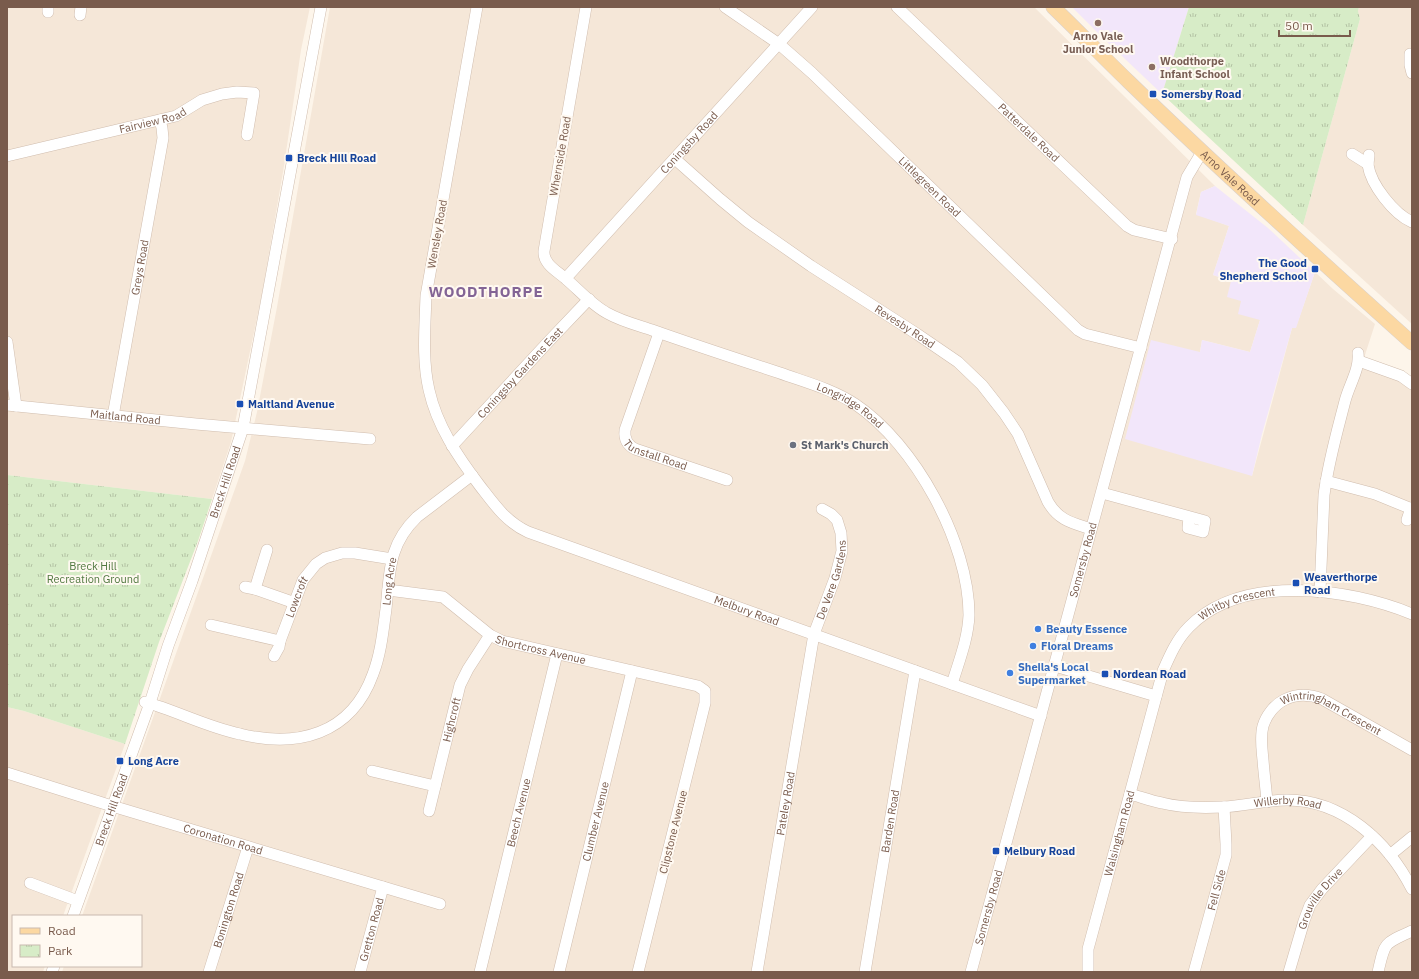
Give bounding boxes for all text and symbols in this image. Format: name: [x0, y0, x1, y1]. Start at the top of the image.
scale bar: [1279, 12, 1350, 38]
marker: Arno Vale Junior School: [1093, 18, 1103, 28]
text: 50 m: [1285, 18, 1313, 33]
place label: Arno Vale Junior School: [1063, 29, 1134, 56]
place label: Woodthorpe Infant School: [1160, 54, 1230, 81]
marker: Woodthorpe Infant School: [1147, 62, 1157, 72]
place label: Somersby Road: [1161, 87, 1242, 101]
marker: Somersby Road: [1148, 89, 1158, 99]
street label: Patterdale Road: [995, 100, 1062, 165]
street label: Fairview Road: [118, 104, 189, 136]
street label: Coningsby Road: [657, 108, 721, 177]
street label: Whernside Road: [546, 115, 574, 197]
street label: Arno Vale Road: [1198, 147, 1263, 208]
place label: Breck Hill Road: [297, 151, 376, 165]
marker: Breck Hill Road: [284, 153, 294, 163]
street label: Littlegreen Road: [896, 154, 964, 220]
street label: Wensley Road: [424, 198, 450, 270]
street label: Greys Road: [128, 238, 152, 296]
place label: The Good Shepherd School: [1219, 256, 1308, 283]
marker: The Good Shepherd School: [1310, 264, 1320, 274]
district label: WOODTHORPE: [428, 282, 544, 301]
street label: Revesby Road: [872, 302, 938, 351]
street label: Coningsby Gardens East: [474, 324, 566, 421]
street label: Longridge Road: [815, 379, 886, 431]
place label: Maitland Avenue: [248, 397, 335, 411]
marker: Maitland Avenue: [235, 399, 245, 409]
street label: Maitland Road: [89, 406, 161, 427]
street label: Tunstall Road: [620, 437, 689, 473]
place label: St Mark's Church: [801, 438, 889, 452]
marker: St Mark's Church: [788, 440, 798, 450]
street label: Breck Hill Road: [206, 444, 244, 520]
street label: Somersby Road: [1066, 521, 1100, 599]
street label: De Vere Gardens: [813, 540, 849, 622]
street label: Long Acre: [379, 555, 400, 606]
park label: Breck Hill Recreation Ground: [47, 559, 139, 586]
place label: Weaverthorpe Road: [1304, 570, 1378, 597]
street label: Lowcroft: [283, 573, 311, 619]
marker: Weaverthorpe Road: [1291, 578, 1301, 588]
street label: Whitby Crescent: [1196, 584, 1276, 623]
street label: Melbury Road: [712, 592, 781, 629]
place label: Beauty Essence: [1046, 622, 1127, 636]
marker: Beauty Essence: [1033, 624, 1043, 634]
street label: Shortcross Avenue: [493, 632, 587, 667]
place label: Floral Dreams: [1041, 639, 1114, 653]
marker: Floral Dreams: [1028, 641, 1038, 651]
place label: Sheila's Local Supermarket: [1018, 660, 1089, 687]
place label: Nordean Road: [1113, 667, 1186, 681]
marker: Sheila's Local Supermarket: [1005, 668, 1015, 678]
marker: Nordean Road: [1100, 669, 1110, 679]
street label: Wintringham Crescent: [1278, 688, 1384, 738]
street label: Highcroft: [439, 696, 464, 744]
place label: Long Acre: [128, 754, 179, 768]
marker: Long Acre: [115, 756, 125, 766]
street label: Pateley Road: [773, 770, 798, 836]
street label: Breck Hill Road: [92, 772, 131, 848]
street label: Beech Avenue: [504, 777, 534, 848]
street label: Clumber Avenue: [579, 780, 612, 863]
street label: Clipstone Avenue: [656, 789, 690, 875]
street label: Barden Road: [878, 789, 902, 854]
street label: Walsingham Road: [1101, 789, 1138, 878]
street label: Willerby Road: [1253, 793, 1324, 812]
street label: Coronation Road: [182, 821, 264, 858]
place label: Melbury Road: [1004, 844, 1075, 858]
marker: Melbury Road: [991, 846, 1001, 856]
street label: Grouville Drive: [1295, 865, 1346, 931]
street label: Somersby Road: [972, 868, 1005, 947]
street label: Fell Side: [1204, 868, 1229, 912]
street label: Bonington Road: [210, 870, 247, 950]
street label: Gretton Road: [356, 896, 387, 963]
legend: [12, 915, 142, 967]
text: Road: [48, 923, 76, 938]
text: Park: [48, 943, 73, 958]

